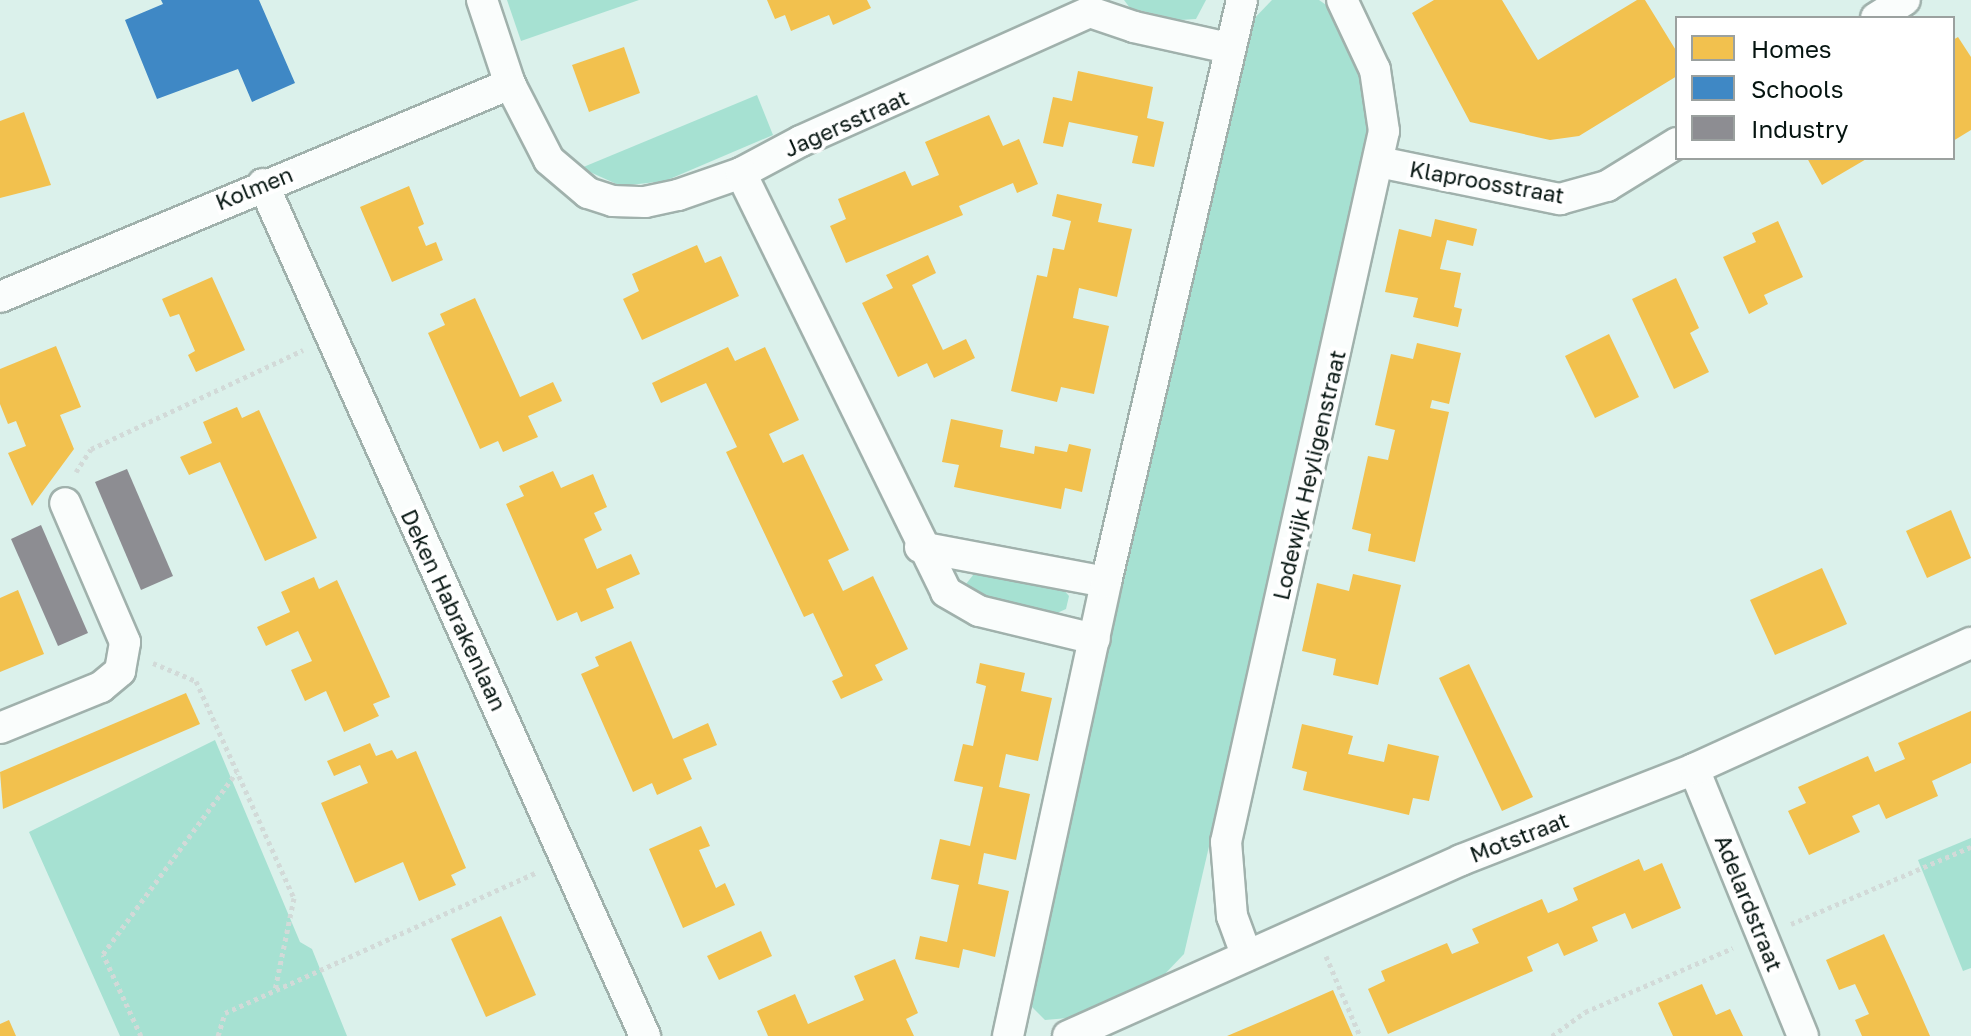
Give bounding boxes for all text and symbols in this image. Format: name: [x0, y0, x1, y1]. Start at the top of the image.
legend: [1675, 16, 1955, 160]
text: Homes: [1751, 34, 1832, 63]
text: Schools: [1751, 74, 1843, 103]
street label: Jagersstraat: [780, 84, 912, 162]
text: Industry: [1751, 114, 1848, 143]
street label: Klaproosstraat: [1408, 155, 1566, 209]
street label: Kolmen: [212, 161, 296, 215]
street label: Lodewijk Heyligenstraat: [1267, 348, 1351, 602]
street label: Deken Habrakenlaan: [396, 505, 512, 715]
street label: Motstraat: [1466, 806, 1572, 868]
street label: Adelardstraat: [1710, 831, 1788, 975]

